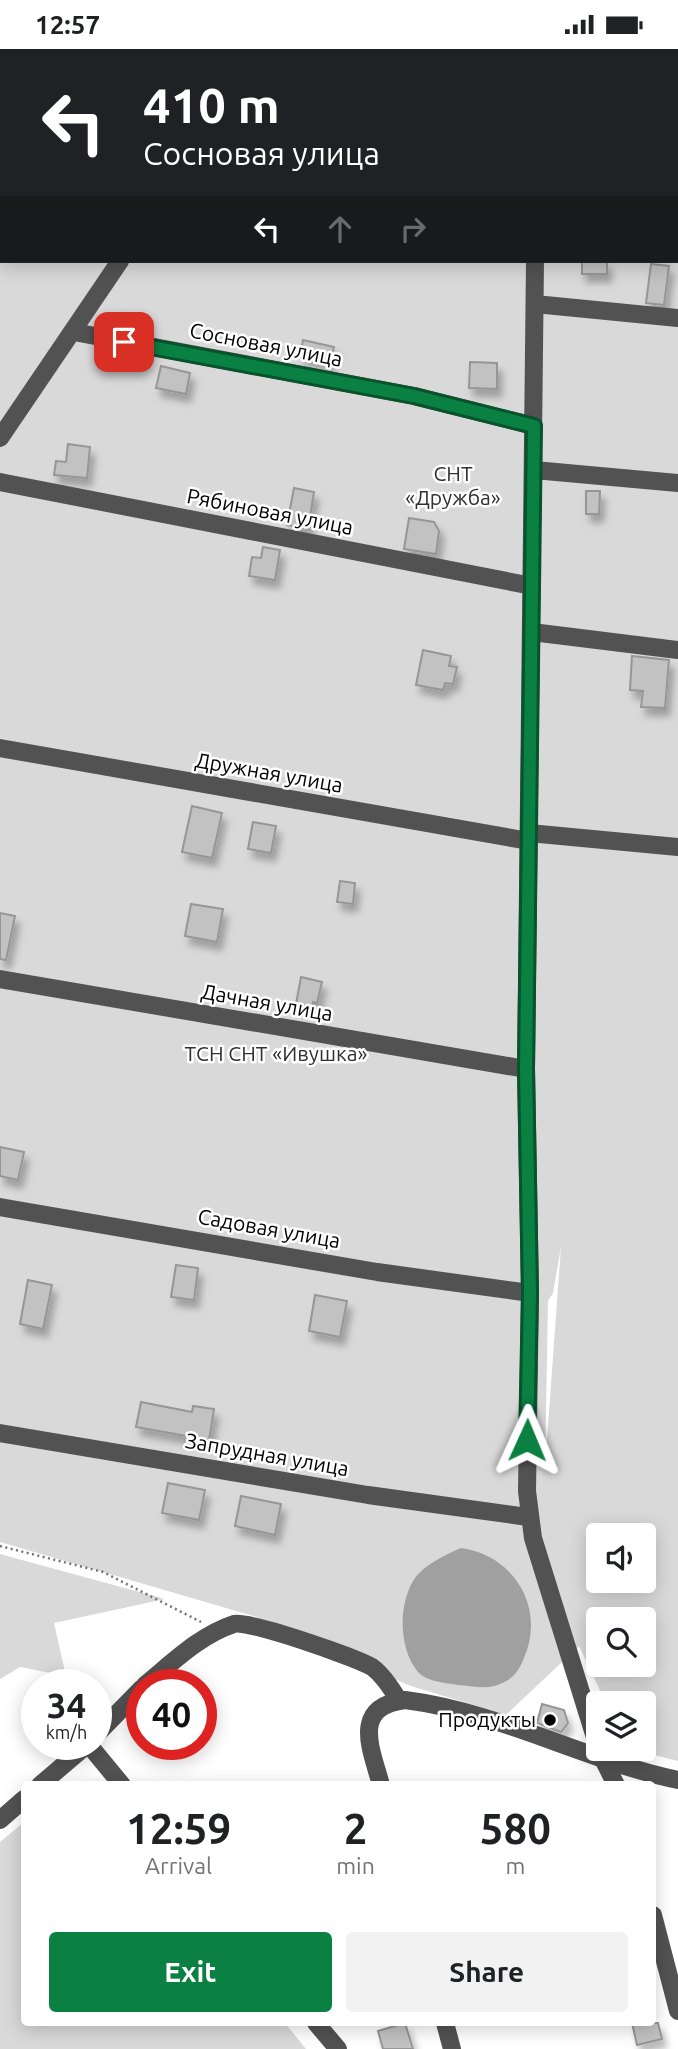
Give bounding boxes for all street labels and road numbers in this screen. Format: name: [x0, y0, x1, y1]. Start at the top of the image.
street label: Сосновая улица: [188, 317, 345, 371]
street label: Рябиновая улица: [185, 483, 355, 539]
street label: Дружная улица: [194, 747, 345, 797]
street label: Дачная улица: [200, 979, 335, 1025]
street label: Садовая улица: [196, 1204, 342, 1252]
street label: Запрудная улица: [184, 1428, 351, 1480]

